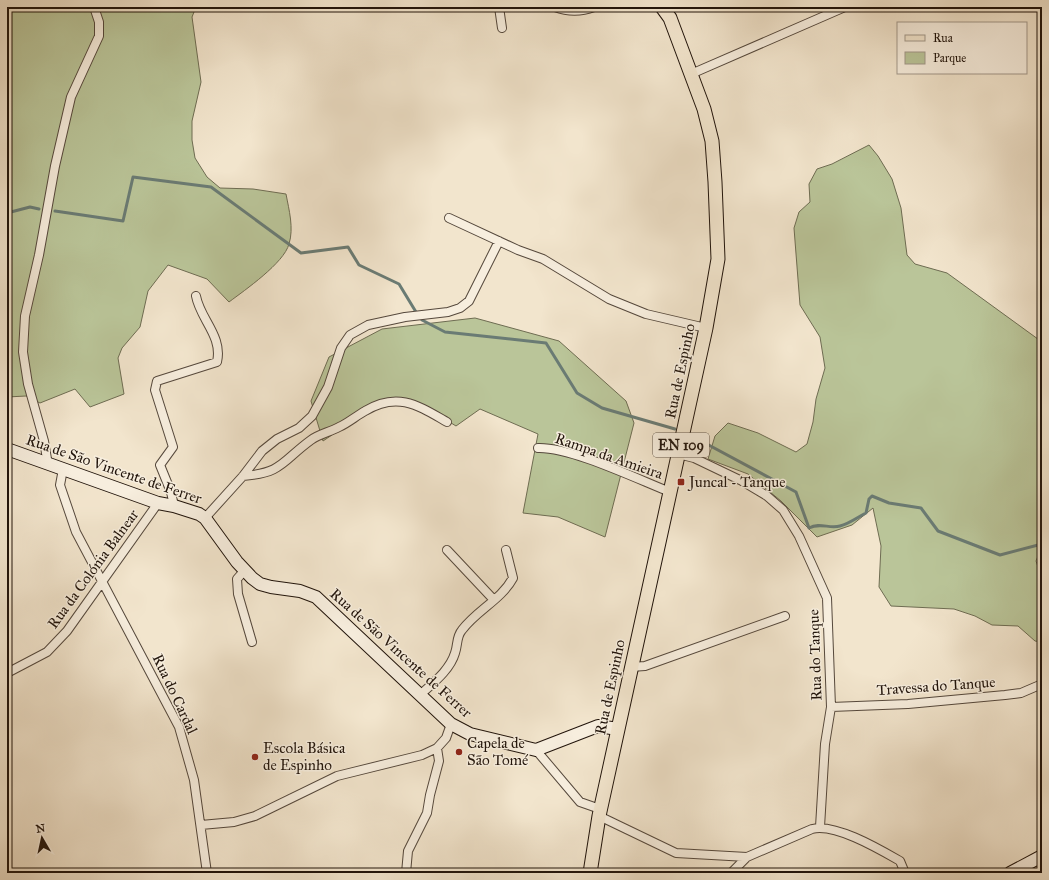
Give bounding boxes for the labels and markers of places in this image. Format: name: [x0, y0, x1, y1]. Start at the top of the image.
place label: Juncal - Tanque: [687, 473, 785, 492]
marker: Juncal - Tanque: [676, 477, 686, 487]
place label: Capela de São Tomé: [467, 734, 529, 769]
place label: Escola Básica de Espinho: [263, 739, 346, 774]
marker: Capela de São Tomé: [454, 747, 464, 757]
marker: Escola Básica de Espinho: [250, 752, 260, 762]

